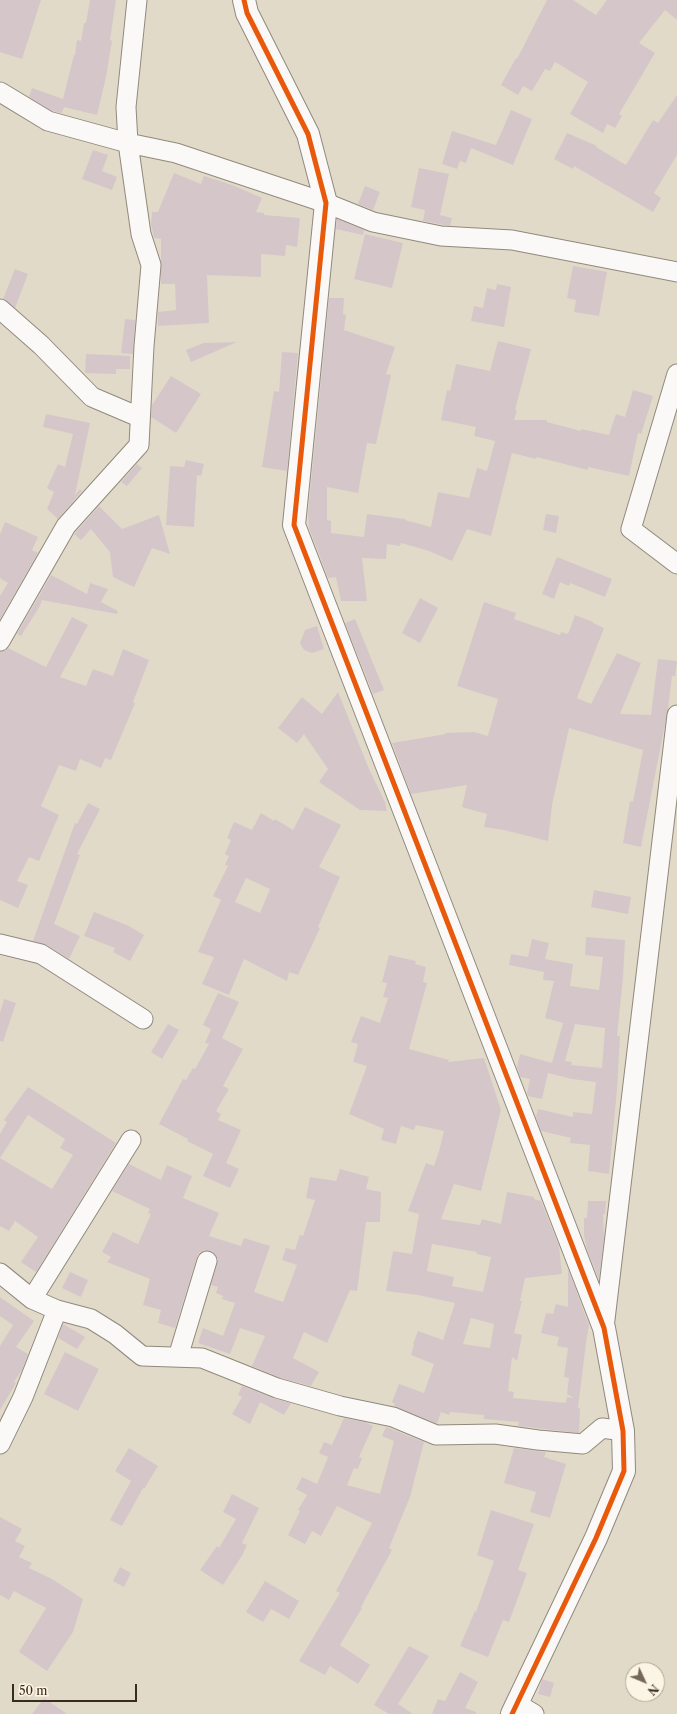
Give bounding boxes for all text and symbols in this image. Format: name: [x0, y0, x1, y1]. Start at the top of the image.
north arrow: [625, 1662, 665, 1702]
scale bar: [14, 1676, 139, 1702]
text: N: [645, 1681, 661, 1698]
text: 50 m: [19, 1683, 48, 1698]

